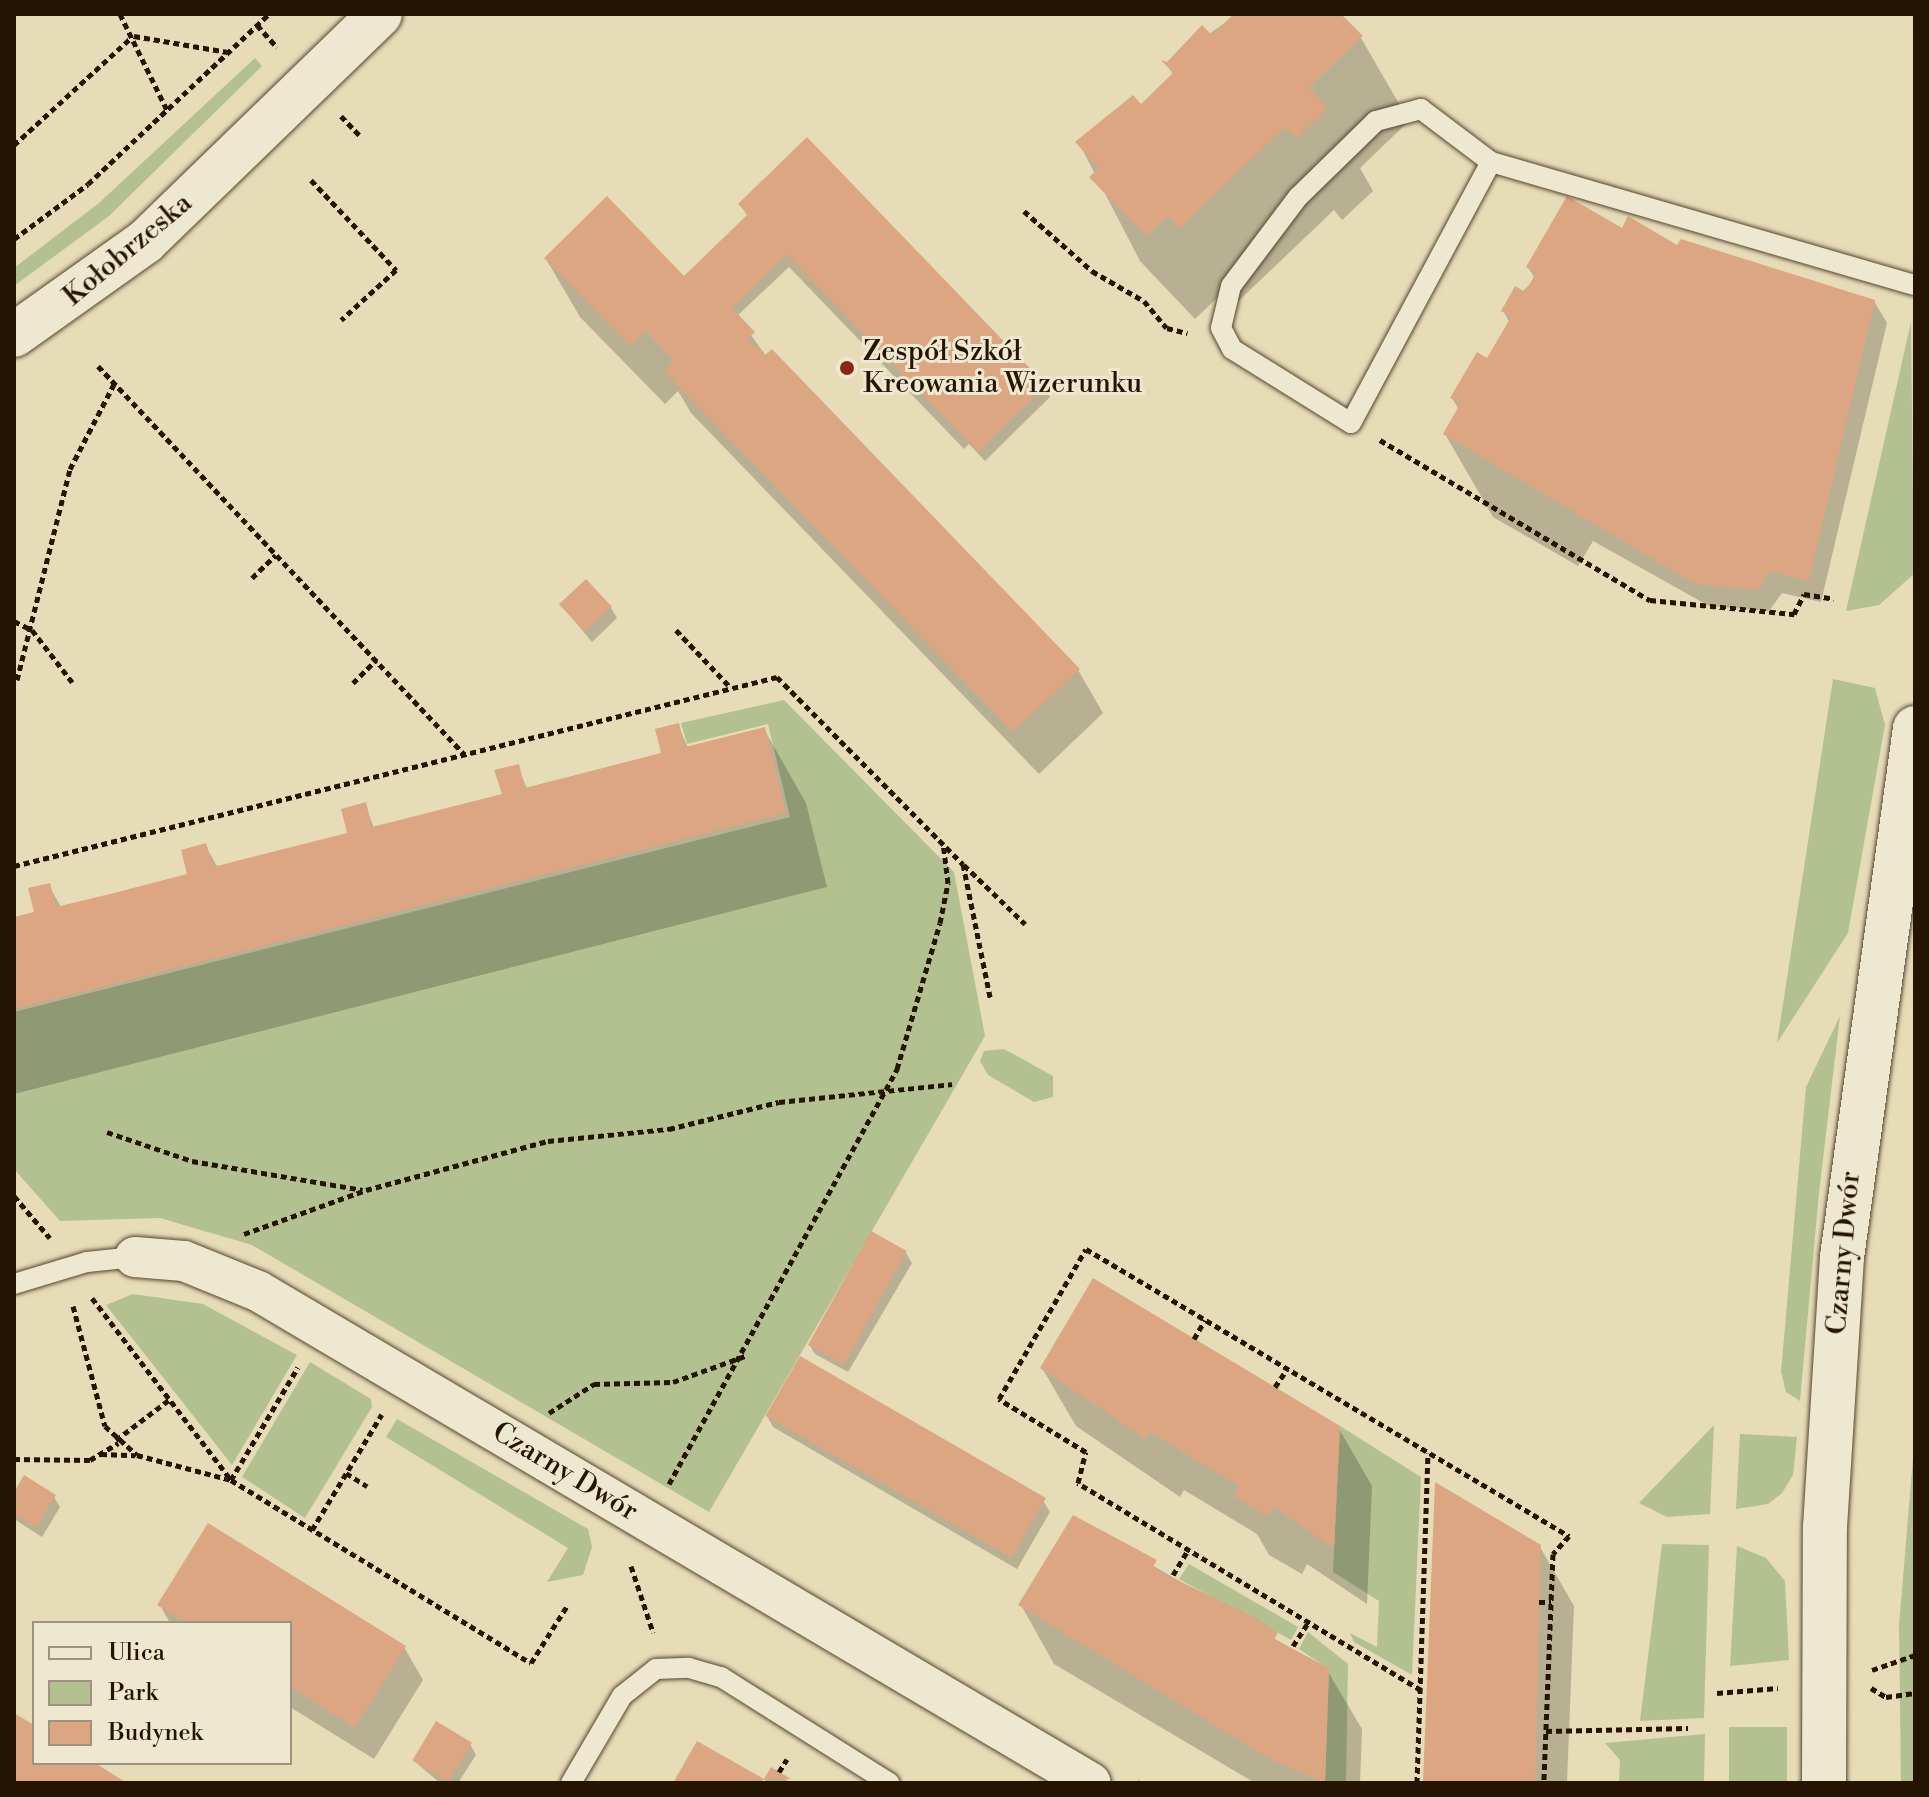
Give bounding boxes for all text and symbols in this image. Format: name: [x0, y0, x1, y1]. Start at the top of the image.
street label: Kołobrzeska: [57, 187, 199, 313]
place label: Zespół Szkół Kreowania Wizerunku: [863, 335, 1142, 401]
marker: Zespół Szkół Kreowania Wizerunku: [838, 359, 856, 377]
street label: Czarny Dwór: [1820, 1170, 1868, 1336]
street label: Czarny Dwór: [486, 1415, 644, 1529]
legend: [32, 1621, 292, 1765]
text: Ulica: [108, 1638, 165, 1668]
text: Park: [108, 1678, 158, 1708]
text: Budynek: [108, 1718, 203, 1748]

